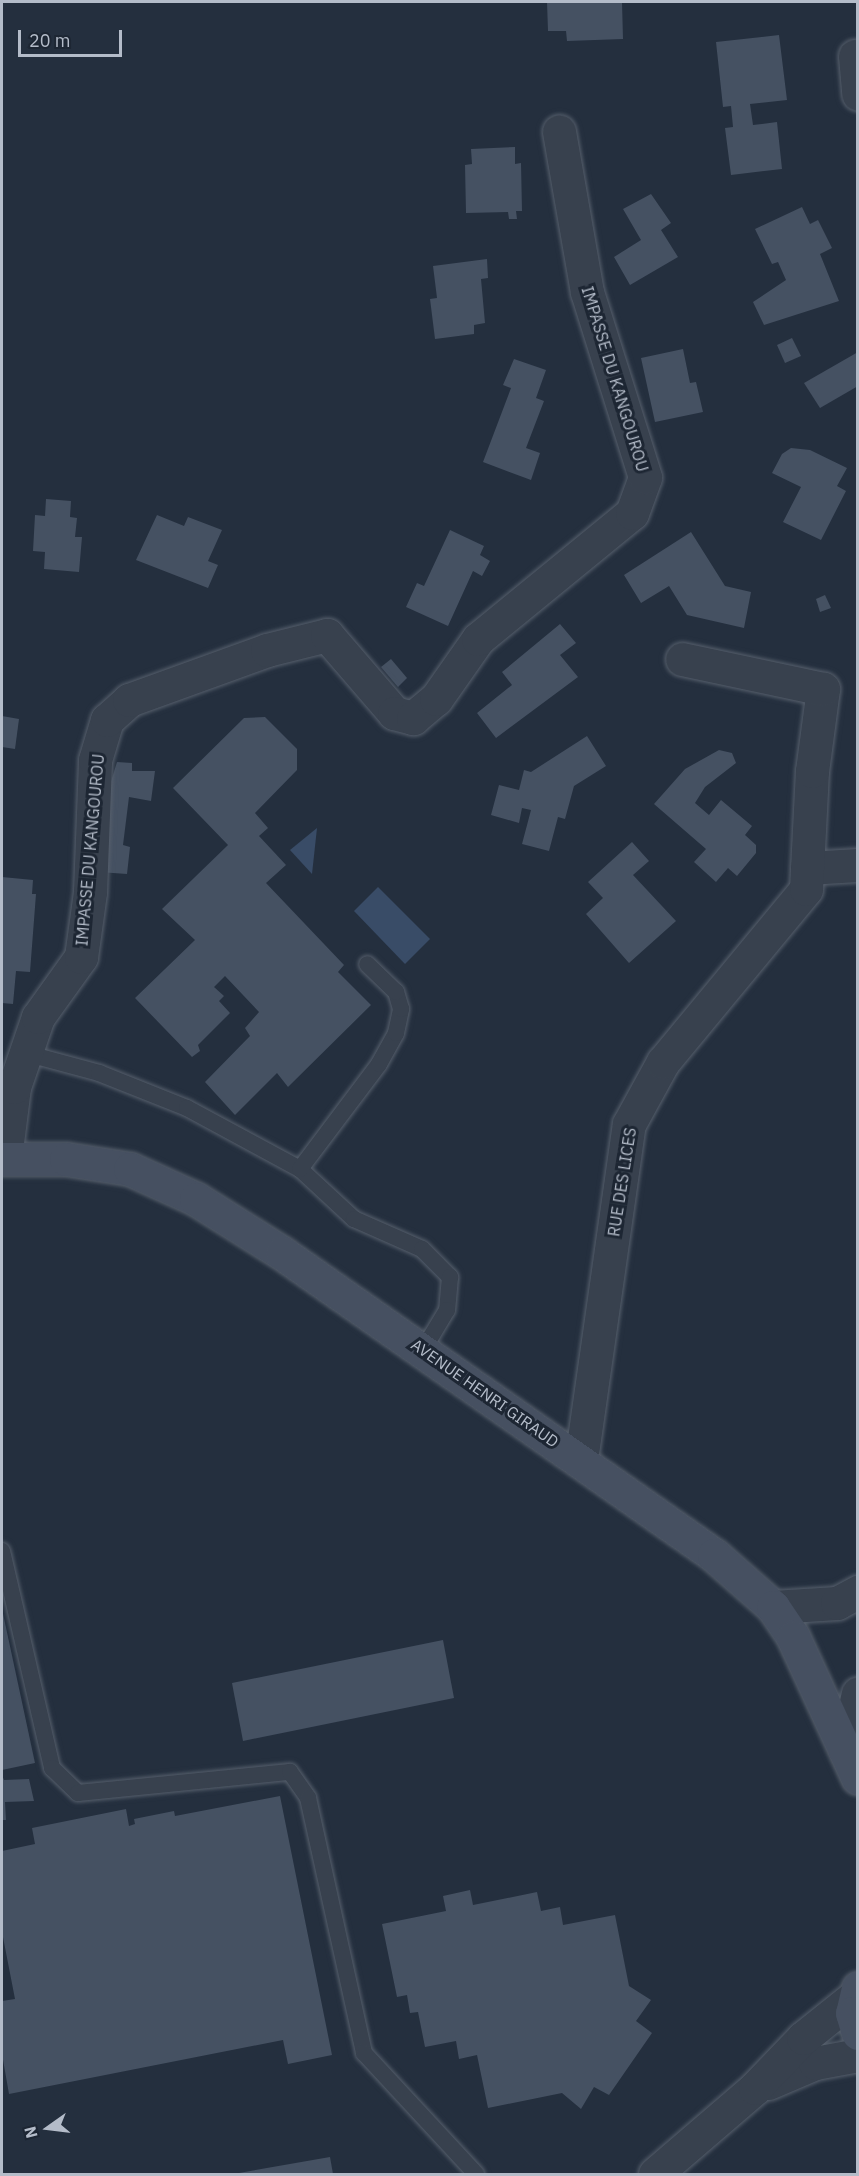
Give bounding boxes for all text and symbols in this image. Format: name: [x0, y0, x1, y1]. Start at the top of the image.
scale bar: [21, 18, 124, 56]
text: 20 m: [29, 29, 71, 52]
street label: IMPASSE DU KANGOUROU: [578, 284, 652, 474]
street label: IMPASSE DU KANGOUROU: [72, 753, 108, 947]
street label: RUE DES LICES: [604, 1126, 640, 1238]
street label: AVENUE HENRI GIRAUD: [408, 1335, 562, 1451]
north arrow: [18, 2098, 78, 2158]
text: N: [19, 2124, 42, 2140]

